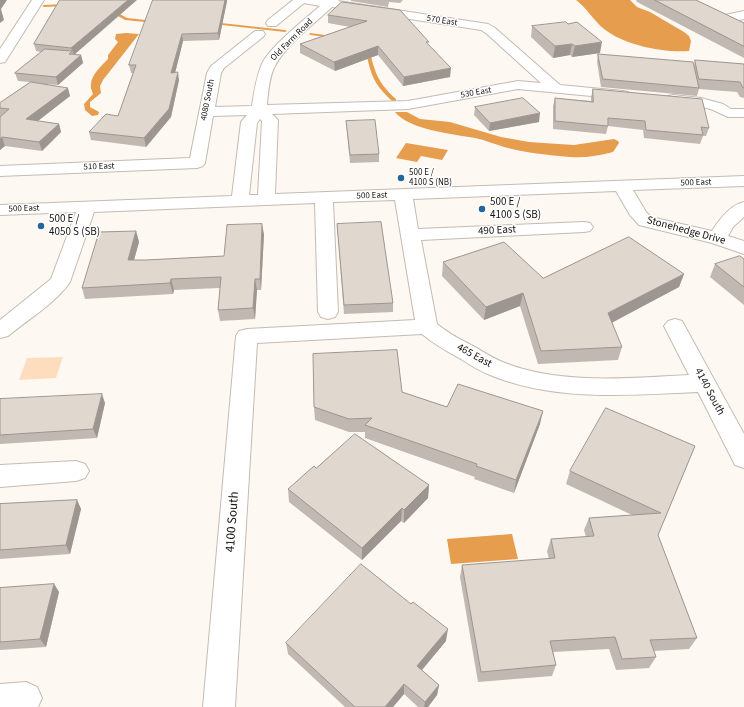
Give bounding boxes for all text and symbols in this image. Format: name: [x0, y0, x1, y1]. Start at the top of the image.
street label: 570 East: [426, 13, 458, 29]
street label: Old Farm Road: [269, 17, 315, 63]
street label: 4080 South: [199, 78, 217, 122]
street label: 530 East: [460, 85, 492, 101]
street label: 510 East: [83, 161, 115, 173]
place label: 500 E / 4100 S (NB): [409, 168, 452, 189]
marker: 500 E / 4100 S (NB): [396, 173, 406, 183]
street label: 500 East: [680, 177, 712, 189]
street label: 500 East: [356, 190, 388, 202]
place label: 500 E / 4100 S (SB): [490, 196, 541, 222]
street label: 500 East: [8, 203, 40, 215]
marker: 500 E / 4100 S (SB): [477, 204, 487, 214]
place label: 500 E / 4050 S (SB): [49, 213, 100, 239]
street label: Stonehedge Drive: [645, 214, 727, 248]
marker: 500 E / 4050 S (SB): [36, 221, 46, 231]
street label: 490 East: [478, 223, 516, 239]
street label: 465 East: [454, 341, 494, 371]
street label: 4140 South: [691, 366, 727, 418]
street label: 4100 South: [223, 491, 243, 553]

